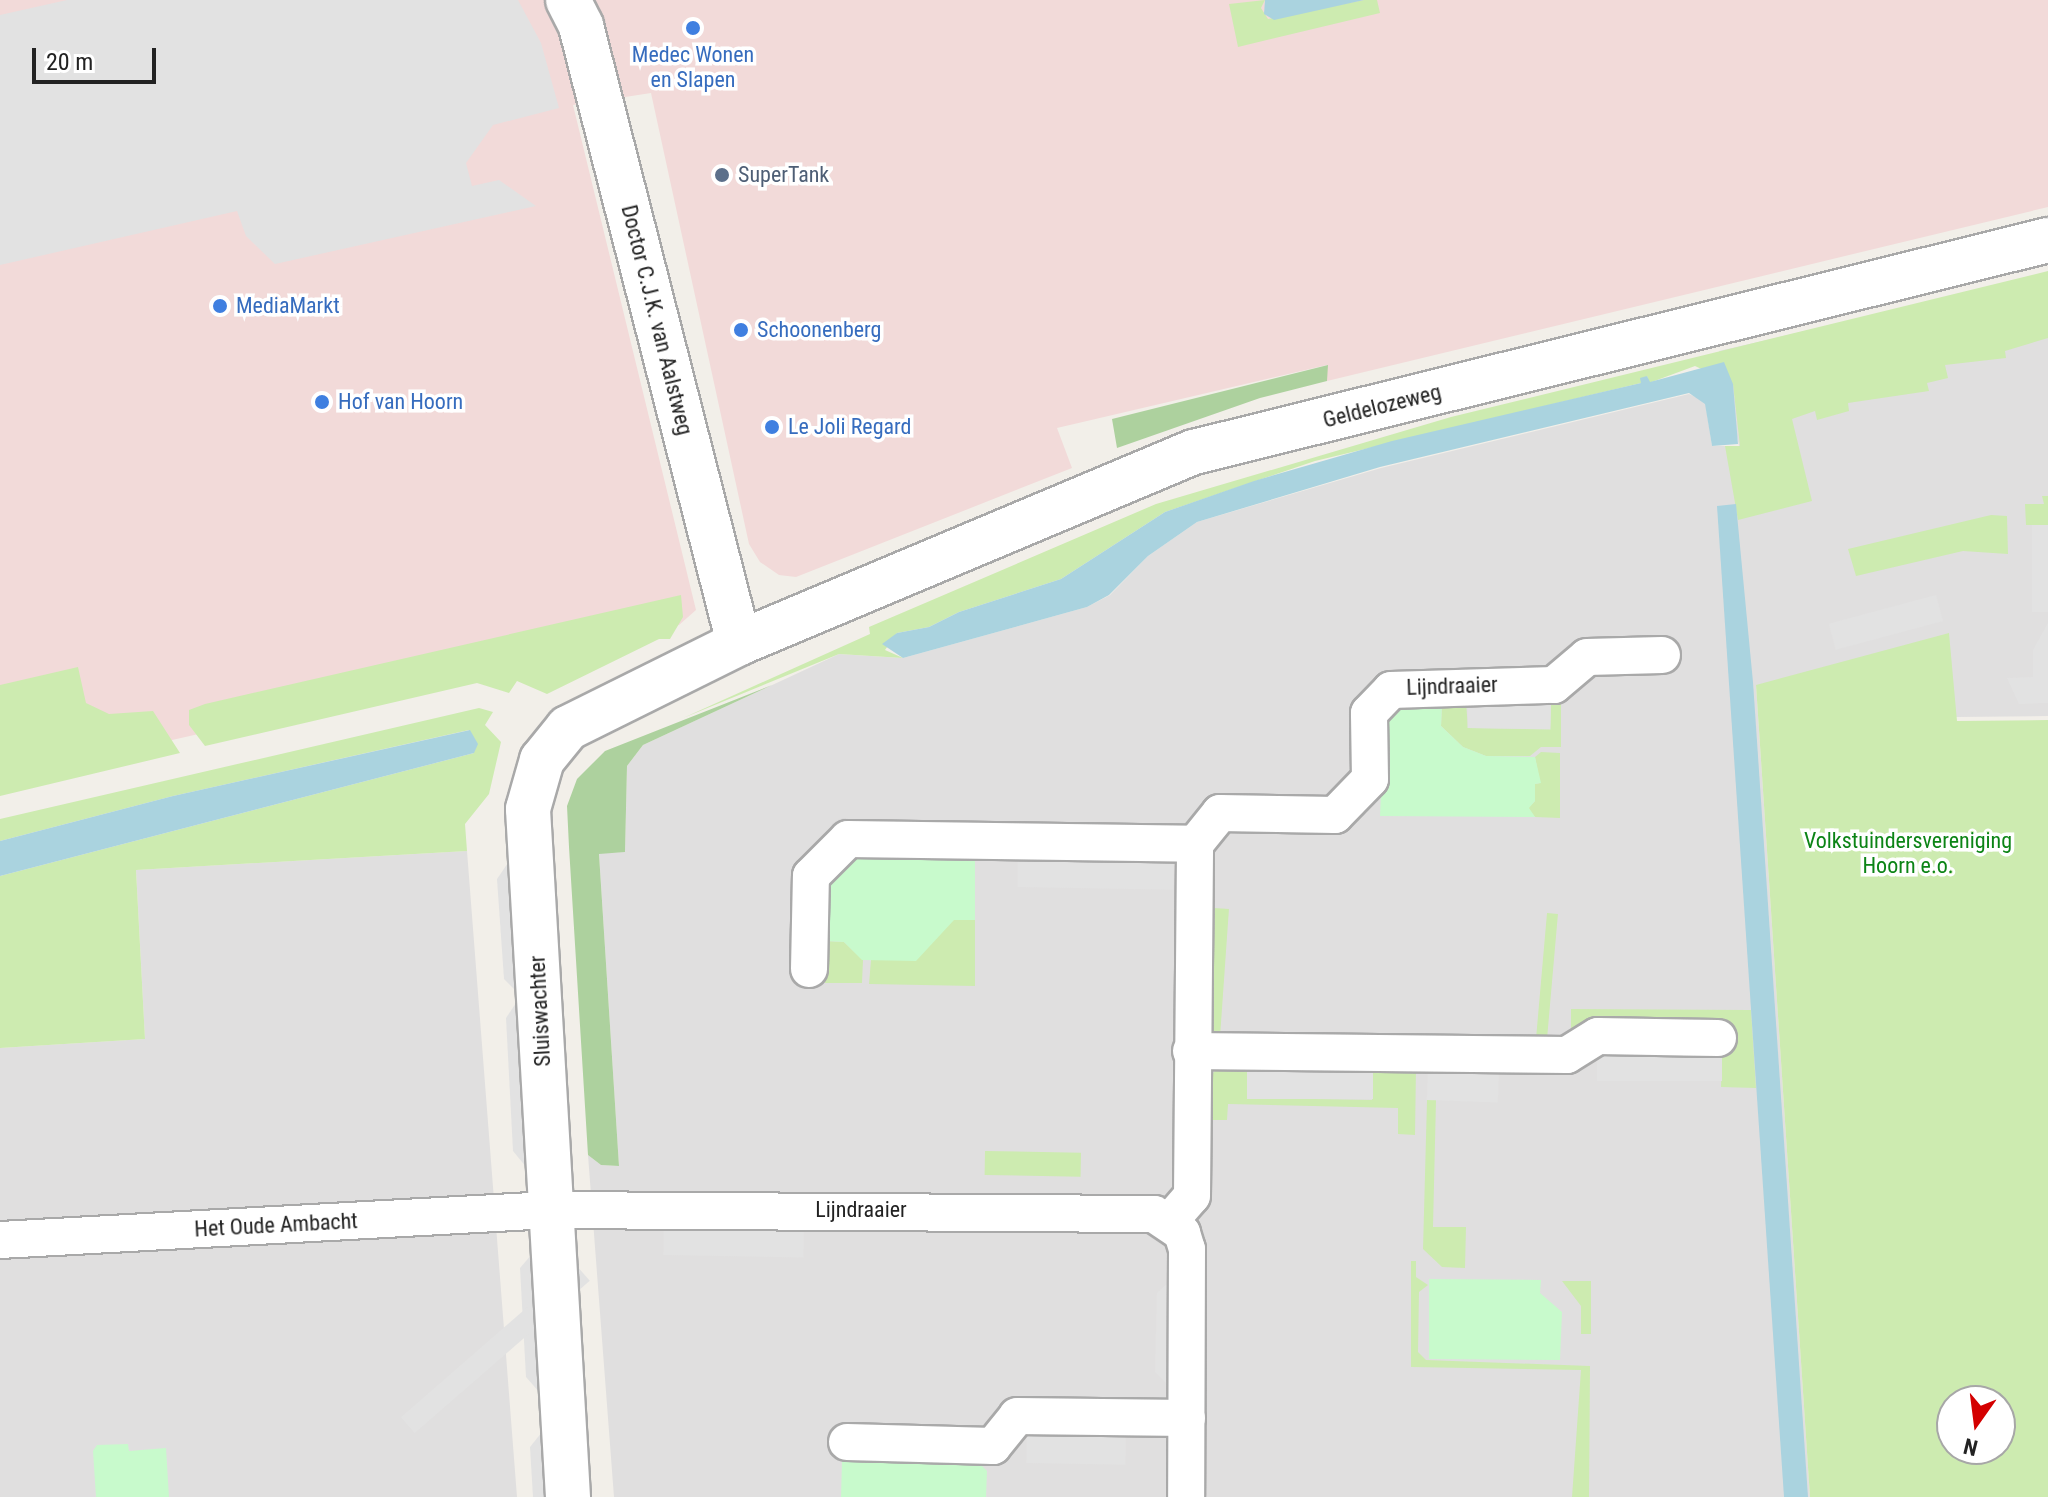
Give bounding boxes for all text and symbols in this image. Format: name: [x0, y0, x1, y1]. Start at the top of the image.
marker: Medec Wonen en Slapen: [684, 19, 702, 37]
scale bar: [36, 32, 160, 82]
place label: Medec Wonen en Slapen: [632, 41, 754, 92]
text: 20 m: [46, 48, 93, 76]
place label: SuperTank: [738, 162, 829, 188]
marker: SuperTank: [713, 166, 731, 184]
street label: Doctor C.J.K. van Aalstweg: [616, 202, 698, 438]
place label: MediaMarkt: [236, 293, 340, 319]
marker: MediaMarkt: [211, 297, 229, 315]
place label: Schoonenberg: [757, 317, 881, 343]
marker: Schoonenberg: [732, 321, 750, 339]
street label: Geldelozeweg: [1320, 379, 1444, 433]
place label: Hof van Hoorn: [338, 389, 463, 415]
marker: Hof van Hoorn: [313, 393, 331, 411]
place label: Le Joli Regard: [788, 414, 911, 440]
marker: Le Joli Regard: [763, 418, 781, 436]
street label: Lijndraaier: [1406, 671, 1498, 701]
park label: Volkstuindersvereniging Hoorn e.o.: [1804, 827, 2012, 878]
street label: Sluiswachter: [524, 955, 556, 1067]
street label: Lijndraaier: [815, 1197, 907, 1223]
street label: Het Oude Ambacht: [194, 1208, 358, 1242]
north arrow: [1936, 1385, 2016, 1465]
text: N: [1961, 1433, 1980, 1461]

